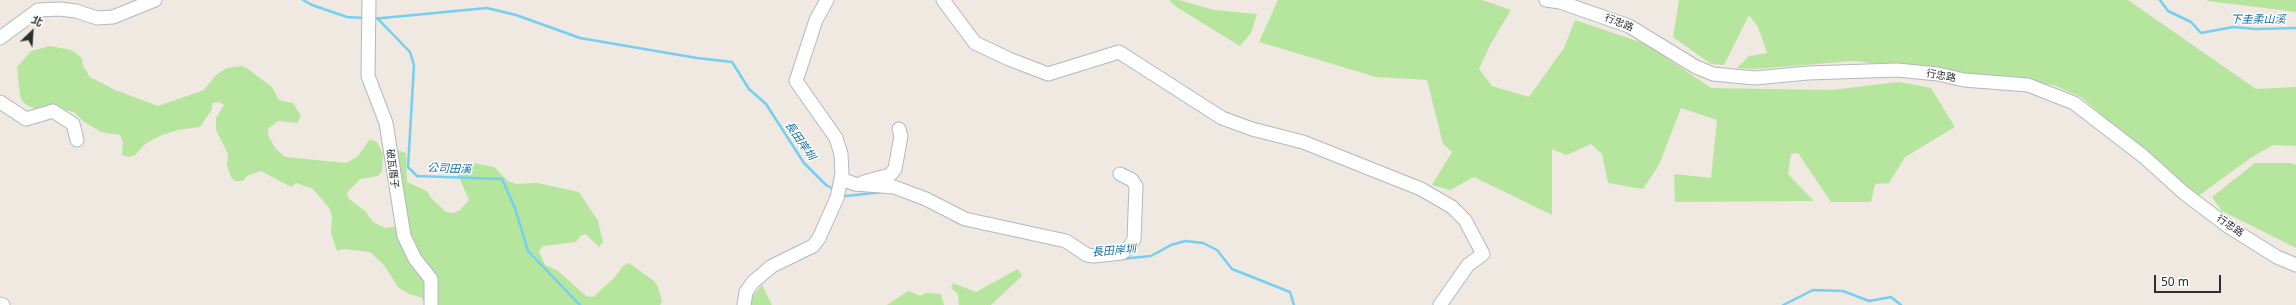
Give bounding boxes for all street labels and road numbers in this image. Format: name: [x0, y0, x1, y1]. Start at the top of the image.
street label: 行忠路: [1603, 12, 1635, 34]
street label: 行忠路: [1925, 67, 1957, 85]
street label: 破瓦厝子: [383, 148, 401, 190]
street label: 行忠路: [2214, 212, 2246, 240]

